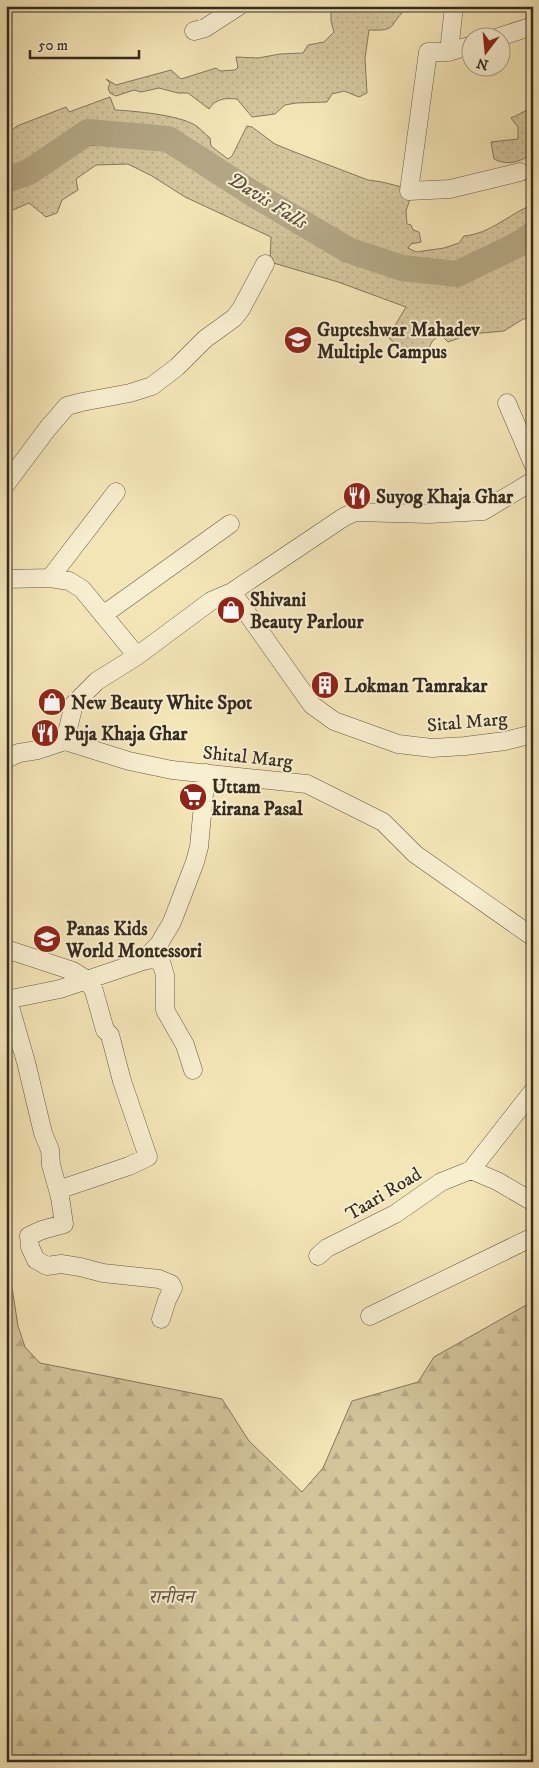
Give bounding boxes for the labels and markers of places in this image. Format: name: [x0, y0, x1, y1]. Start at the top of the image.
place label: Gupteshwar Mahadev Multiple Campus: [317, 319, 480, 364]
school or university icon: Gupteshwar Mahadev Multiple Campus: [283, 325, 313, 355]
restaurant icon: Suyog Khaja Ghar: [342, 481, 372, 511]
place label: Suyog Khaja Ghar: [376, 486, 514, 510]
place label: Shivani Beauty Parlour: [250, 589, 364, 634]
shop icon: Shivani Beauty Parlour: [216, 595, 246, 625]
building icon: Lokman Tamrakar: [310, 670, 340, 700]
place label: Lokman Tamrakar: [344, 675, 488, 698]
shop icon: New Beauty White Spot: [37, 687, 67, 717]
place label: New Beauty White Spot: [71, 692, 253, 715]
restaurant icon: Puja Khaja Ghar: [30, 718, 60, 748]
place label: Puja Khaja Ghar: [64, 723, 188, 747]
place label: Uttam kirana Pasal: [211, 776, 303, 821]
supermarket icon: Uttam kirana Pasal: [178, 782, 208, 812]
place label: Panas Kids World Montessori: [65, 918, 202, 963]
school or university icon: Panas Kids World Montessori: [32, 924, 62, 954]

